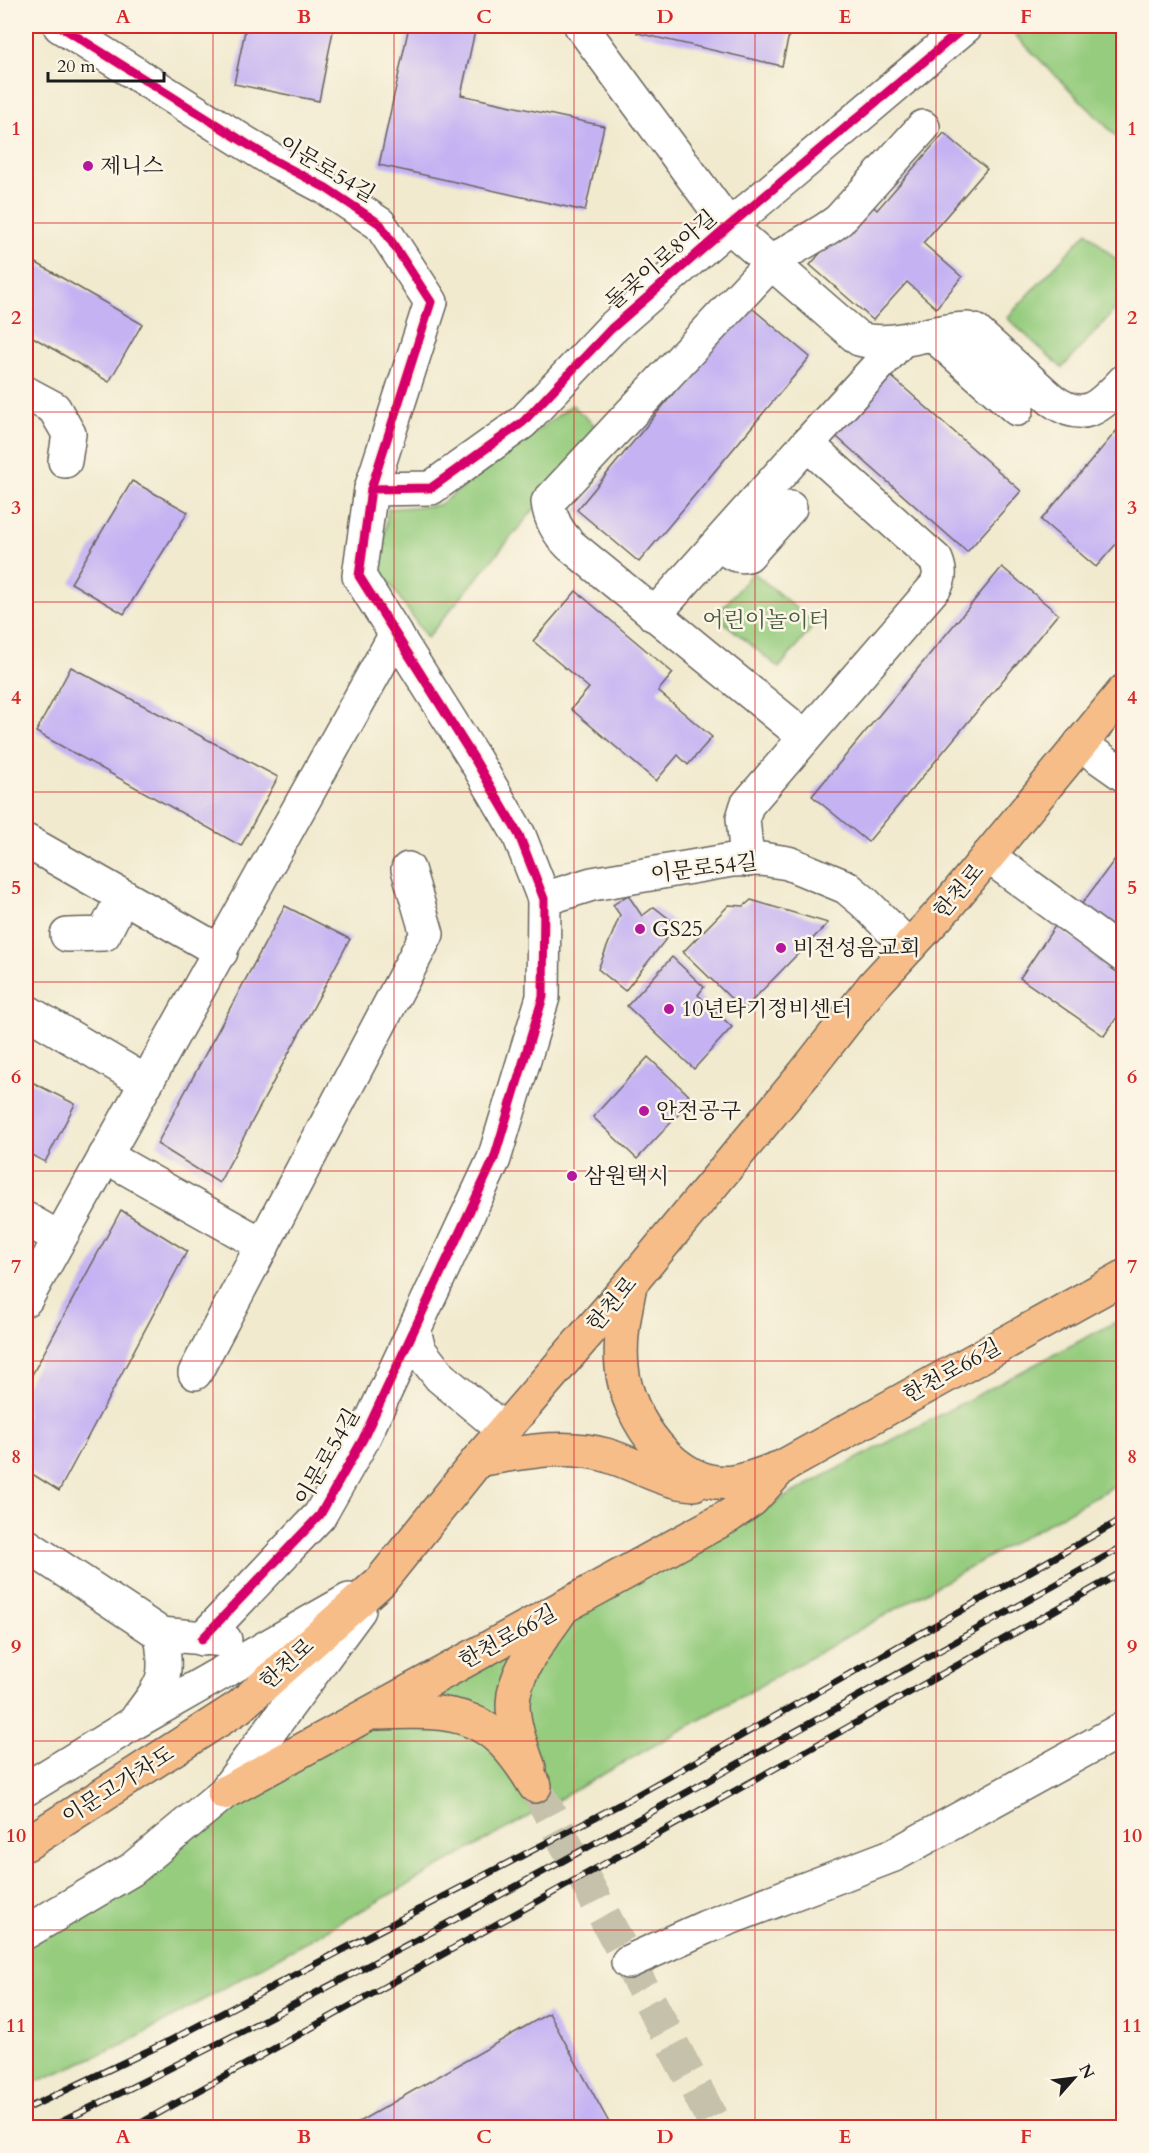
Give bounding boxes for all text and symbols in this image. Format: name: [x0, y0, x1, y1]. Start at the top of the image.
text: A: [115, 3, 131, 30]
text: B: [297, 3, 311, 30]
text: C: [476, 3, 492, 30]
text: D: [656, 3, 674, 30]
text: E: [839, 3, 851, 30]
text: F: [1020, 3, 1032, 30]
scale bar: [48, 45, 164, 83]
text: 20 m: [57, 54, 96, 79]
text: 1: [11, 115, 21, 142]
text: 1: [1127, 115, 1137, 142]
street label: 이문로54길: [273, 128, 381, 210]
place label: 제니스: [100, 151, 164, 181]
marker: 제니스: [81, 159, 95, 173]
street label: 돌곶이로8아길: [599, 203, 723, 317]
text: 2: [11, 304, 21, 331]
text: 2: [1127, 304, 1137, 331]
text: 3: [11, 494, 21, 521]
text: 3: [1127, 494, 1137, 521]
park label: 어린이놀이터: [702, 605, 830, 635]
text: 4: [11, 684, 21, 711]
text: 4: [1127, 684, 1137, 711]
street label: 이문로54길: [649, 847, 759, 889]
street label: 한천로: [927, 857, 991, 925]
text: 5: [11, 874, 21, 901]
text: 5: [1127, 874, 1137, 901]
place label: GS25: [652, 914, 703, 944]
marker: GS25: [633, 922, 647, 936]
place label: 비전성음교회: [793, 933, 921, 963]
marker: 비전성음교회: [774, 941, 788, 955]
place label: 10년타기정비센터: [681, 994, 852, 1024]
marker: 10년타기정비센터: [662, 1002, 676, 1016]
text: 6: [11, 1063, 21, 1090]
text: 6: [1127, 1063, 1137, 1090]
place label: 안전공구: [656, 1096, 741, 1126]
marker: 안전공구: [637, 1104, 651, 1118]
place label: 삼원택시: [584, 1161, 669, 1191]
marker: 삼원택시: [565, 1169, 579, 1183]
text: 7: [11, 1253, 21, 1280]
text: 7: [1127, 1253, 1137, 1280]
street label: 한천로: [580, 1270, 644, 1338]
street label: 한천로66길: [898, 1332, 1006, 1410]
street label: 이문로54길: [287, 1403, 367, 1511]
text: 8: [11, 1443, 21, 1470]
text: 8: [1127, 1443, 1137, 1470]
street label: 한천로66길: [454, 1598, 562, 1676]
street label: 한천로: [253, 1632, 321, 1696]
text: 9: [11, 1633, 21, 1660]
text: 9: [1127, 1633, 1137, 1660]
street label: 이문고가차도: [56, 1738, 180, 1832]
text: 10: [6, 1822, 26, 1849]
text: 10: [1122, 1822, 1142, 1849]
text: 11: [6, 2012, 26, 2039]
text: 11: [1122, 2012, 1142, 2039]
north arrow: [1044, 2048, 1104, 2108]
text: N: [1073, 2060, 1099, 2083]
text: A: [115, 2123, 131, 2150]
text: B: [297, 2123, 311, 2150]
text: C: [476, 2123, 492, 2150]
text: D: [656, 2123, 674, 2150]
text: E: [839, 2123, 851, 2150]
text: F: [1020, 2123, 1032, 2150]

